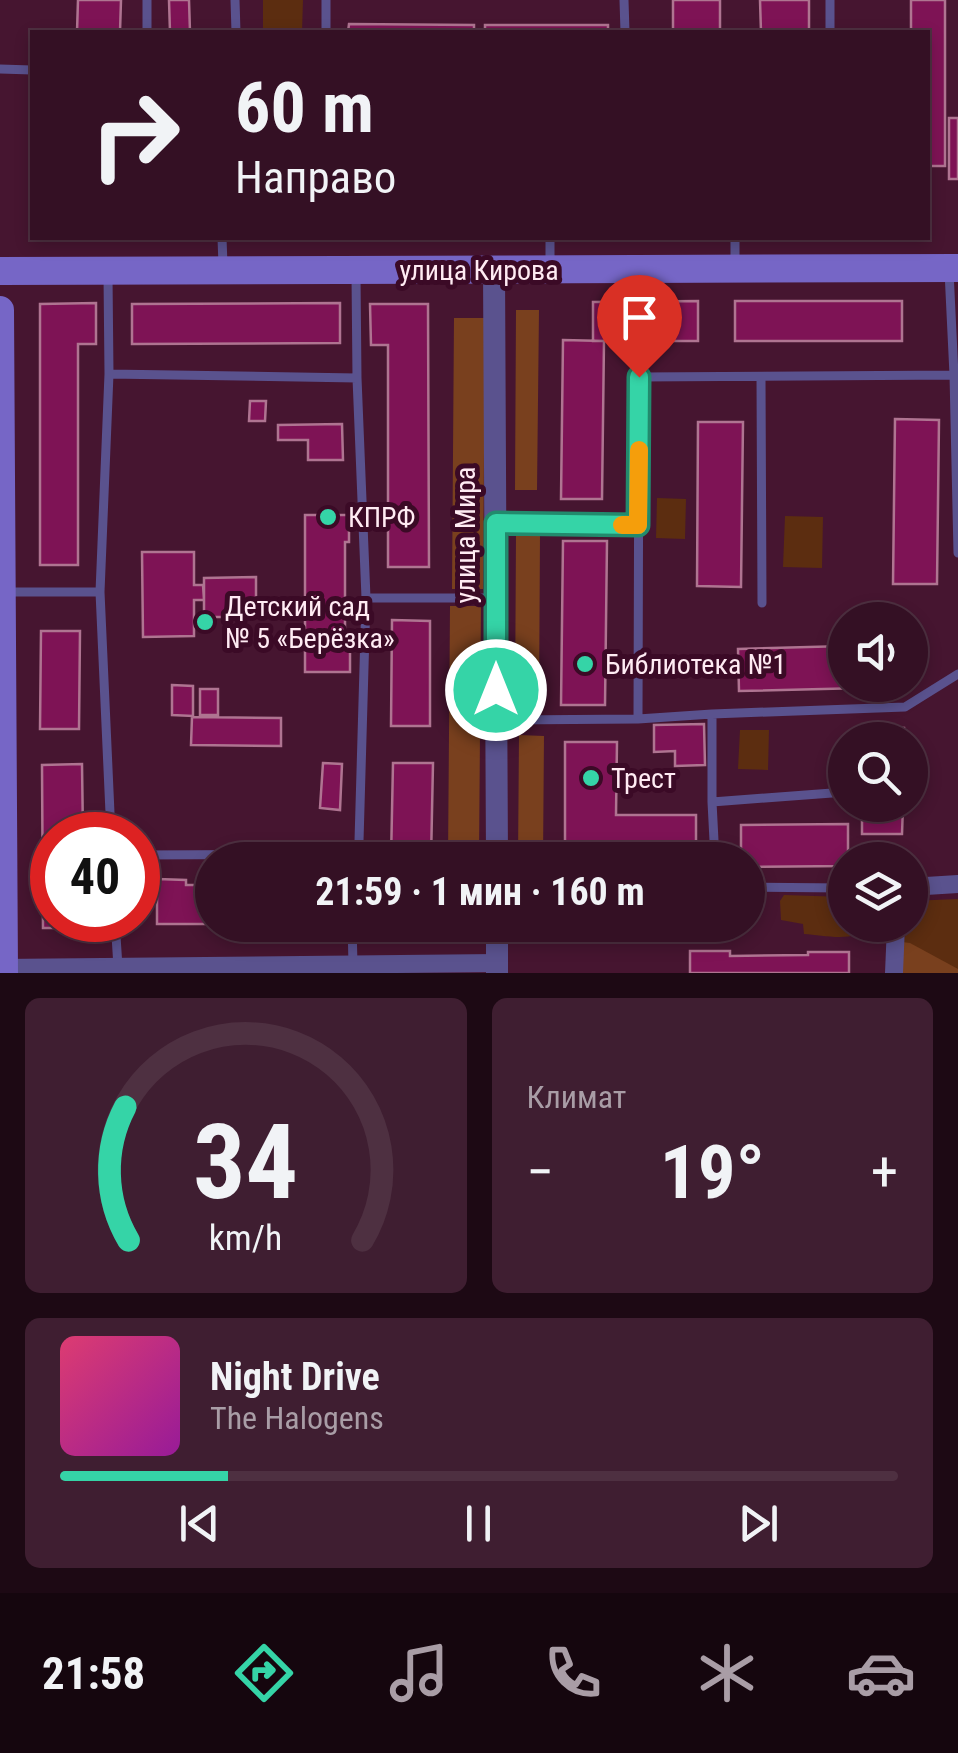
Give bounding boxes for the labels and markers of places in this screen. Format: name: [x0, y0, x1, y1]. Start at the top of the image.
pin: [597, 275, 682, 378]
place label: КПРФ: [348, 501, 416, 534]
marker: КПРФ: [317, 506, 339, 528]
place label: Детский сад № 5 «Берёзка»: [225, 590, 395, 655]
marker: Детский сад № 5 «Берёзка»: [194, 611, 216, 633]
place label: Библиотека №1: [605, 648, 786, 681]
marker: Библиотека №1: [574, 653, 596, 675]
place label: Трест: [611, 762, 676, 795]
marker: Трест: [580, 767, 602, 789]

